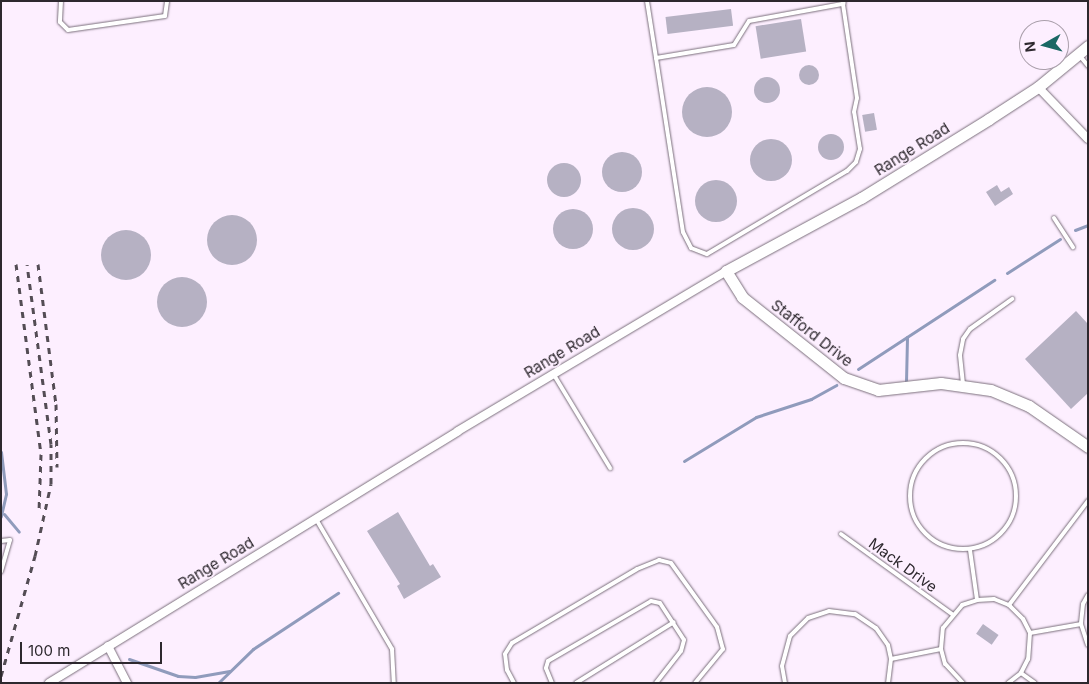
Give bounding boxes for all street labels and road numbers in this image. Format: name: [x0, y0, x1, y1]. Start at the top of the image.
street label: Range Road: [871, 119, 953, 179]
street label: Stafford Drive: [768, 296, 856, 370]
street label: Range Road: [521, 322, 603, 382]
street label: Range Road: [175, 533, 257, 593]
street label: Mack Drive: [865, 534, 941, 596]

